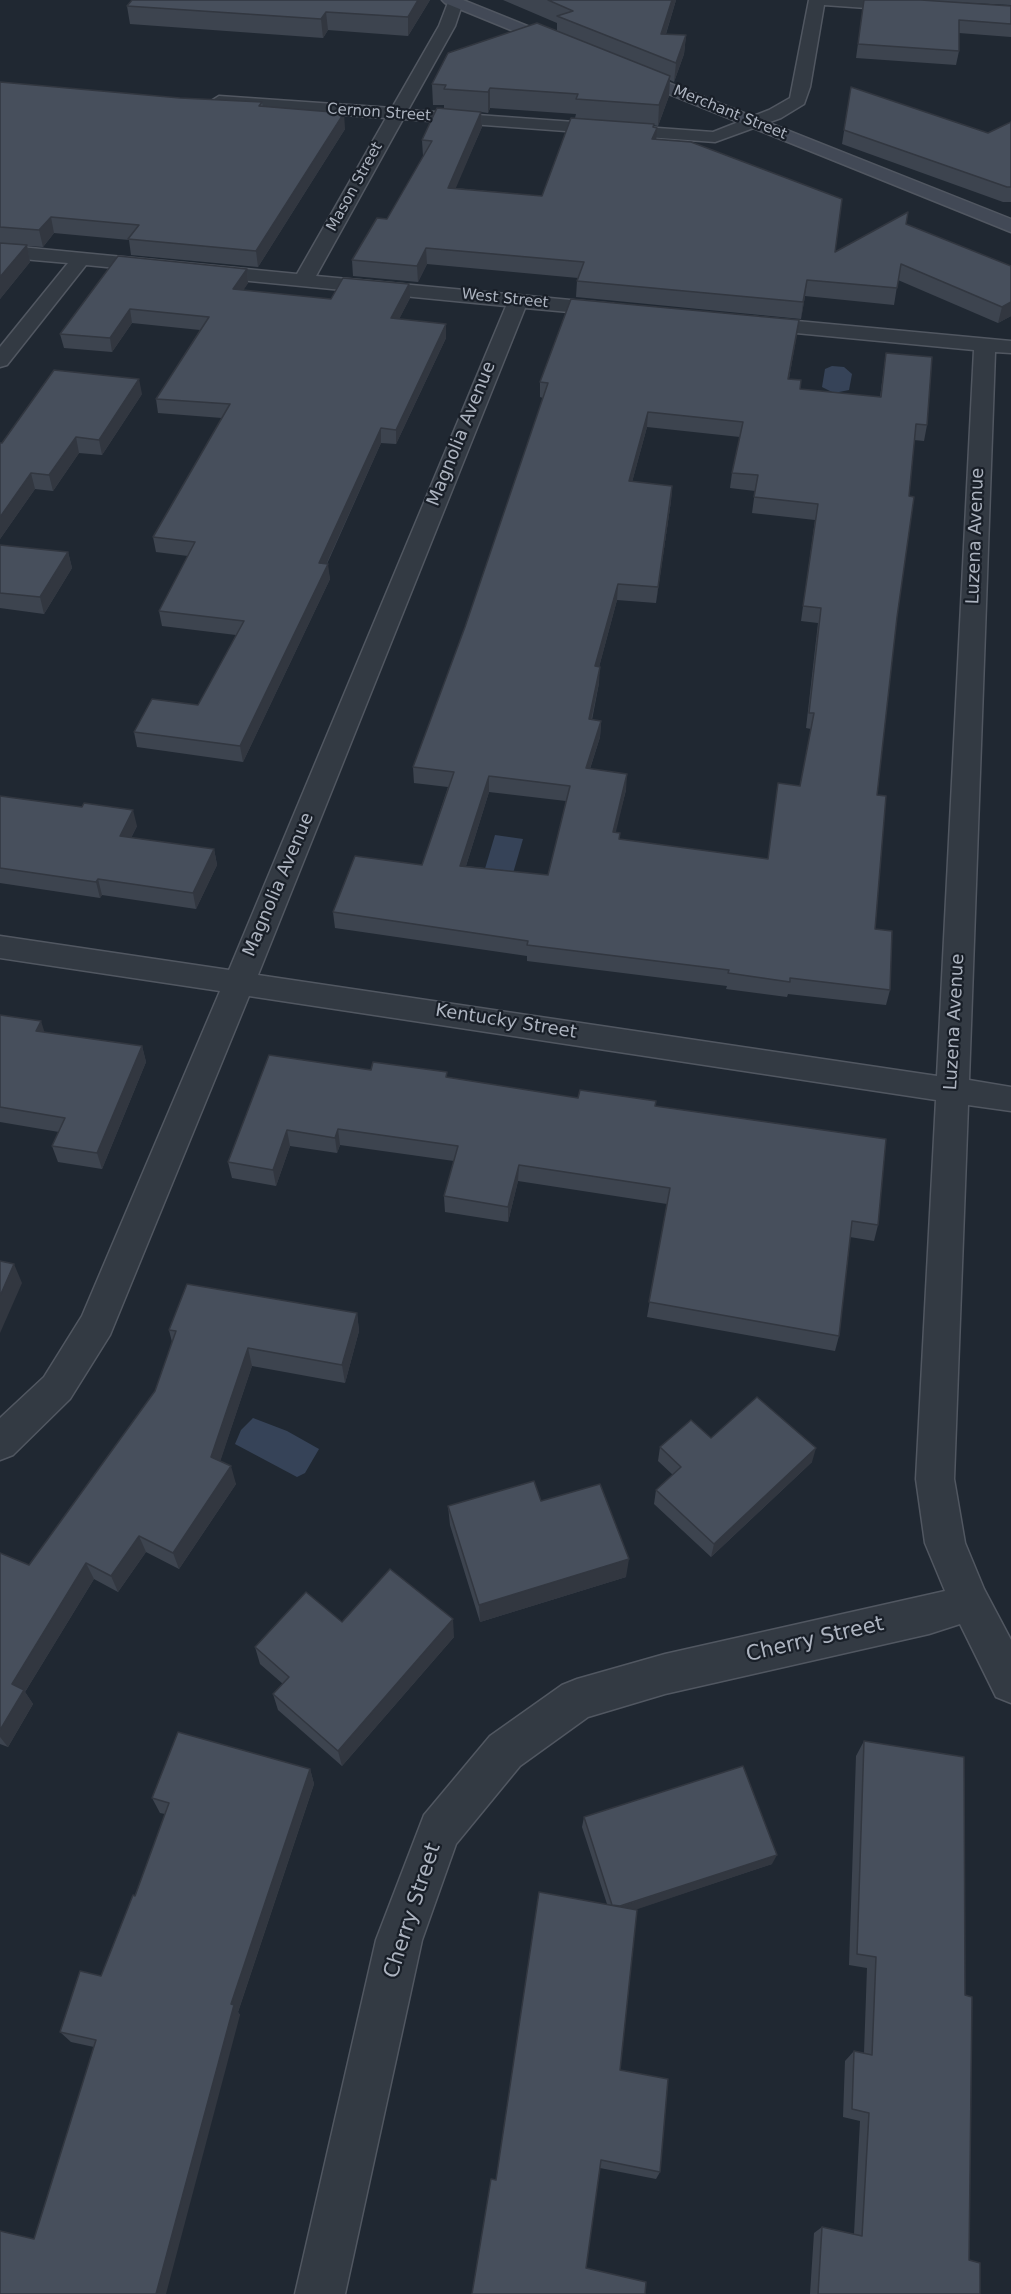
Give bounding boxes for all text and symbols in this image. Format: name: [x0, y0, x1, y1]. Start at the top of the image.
street label: Merchant Street: [671, 82, 789, 144]
street label: Cernon Street: [326, 100, 432, 126]
street label: Mason Street: [323, 139, 387, 235]
street label: West Street: [461, 285, 549, 313]
street label: Magnolia Avenue: [423, 359, 501, 509]
street label: Luzena Avenue: [963, 467, 989, 605]
street label: Magnolia Avenue: [239, 810, 319, 960]
street label: Luzena Avenue: [941, 953, 969, 1091]
street label: Kentucky Street: [434, 1000, 578, 1044]
street label: Cherry Street: [744, 1612, 886, 1668]
street label: Cherry Street: [379, 1840, 447, 1982]

